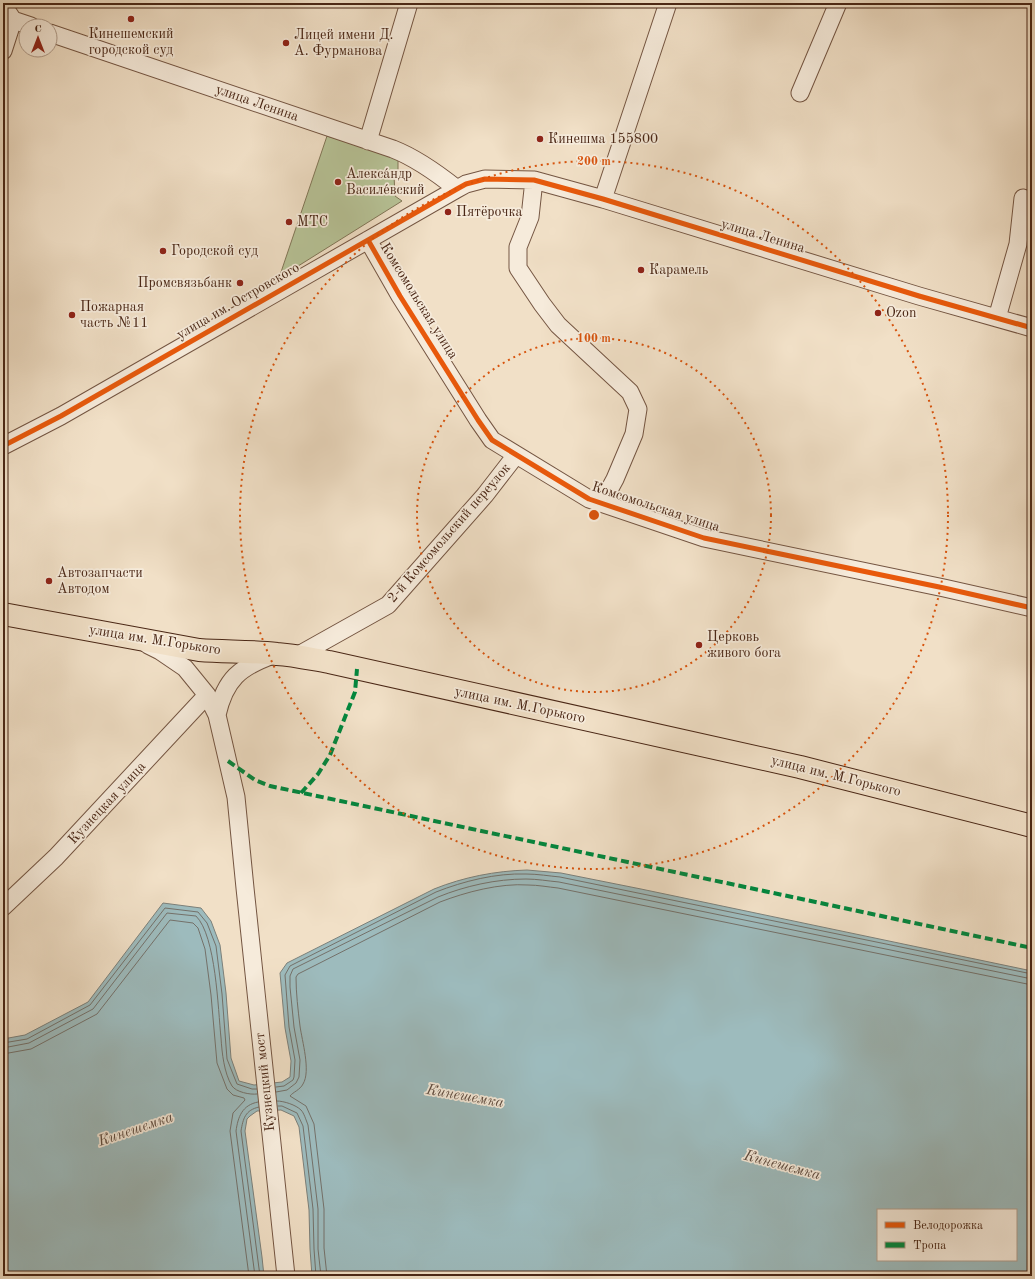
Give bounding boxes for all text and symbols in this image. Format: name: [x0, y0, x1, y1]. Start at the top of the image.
marker: Кинешемский городской суд: [126, 14, 136, 24]
north arrow: [18, 18, 58, 58]
text: С: [34, 24, 42, 35]
place label: Кинешемский городской суд: [88, 27, 174, 57]
place label: Лицей имени Д. А. Фурманова: [294, 28, 393, 58]
marker: Лицей имени Д. А. Фурманова: [281, 38, 291, 48]
street label: улица Ленина: [214, 82, 300, 124]
place label: Кинешма 155800: [548, 132, 658, 146]
marker: Кинешма 155800: [535, 134, 545, 144]
text: 200 m: [577, 156, 611, 168]
place label: Алекса́ндр Василе́вский: [346, 167, 425, 197]
marker: Алекса́ндр Василе́вский: [333, 177, 343, 187]
place label: Пятёрочка: [456, 205, 523, 219]
marker: Пятёрочка: [443, 207, 453, 217]
place label: МТС: [297, 215, 328, 229]
marker: МТС: [284, 217, 294, 227]
street label: улица Ленина: [719, 217, 807, 255]
street label: Комсомольская улица: [378, 241, 460, 362]
place label: Городской суд: [171, 244, 258, 258]
marker: Городской суд: [158, 246, 168, 256]
street label: улица им. Островского: [174, 260, 302, 342]
place label: Карамель: [649, 263, 709, 277]
marker: Карамель: [636, 265, 646, 275]
place label: Промсвязьбанк: [137, 276, 232, 290]
marker: Промсвязьбанк: [235, 278, 245, 288]
place label: Пожарная часть №11: [80, 300, 148, 330]
place label: Ozon: [886, 306, 917, 320]
marker: Ozon: [873, 308, 883, 318]
marker: Пожарная часть №11: [67, 310, 77, 320]
text: 100 m: [577, 333, 611, 345]
street label: 2-й Комсомольский переулок: [385, 461, 513, 605]
street label: Комсомольская улица: [590, 480, 722, 534]
centre of rings: [587, 508, 601, 522]
place label: Автозапчасти Автодом: [57, 566, 143, 596]
marker: Автозапчасти Автодом: [44, 576, 54, 586]
street label: улица им. М.Горького: [88, 623, 222, 657]
place label: Церковь живого бога: [707, 630, 781, 660]
marker: Церковь живого бога: [694, 640, 704, 650]
street label: улица им. М.Горького: [453, 684, 587, 726]
street label: улица им. М.Горького: [770, 753, 902, 799]
street label: Кузнецкая улица: [66, 759, 148, 847]
street label: Кузнецкий мост: [253, 1032, 277, 1132]
water label: Кинешемка: [424, 1083, 505, 1111]
water label: Кинешемка: [96, 1110, 176, 1150]
water label: Кинешемка: [741, 1148, 822, 1183]
legend: [877, 1209, 1017, 1261]
text: Велодорожка: [913, 1220, 983, 1232]
text: Тропа: [913, 1240, 946, 1252]

